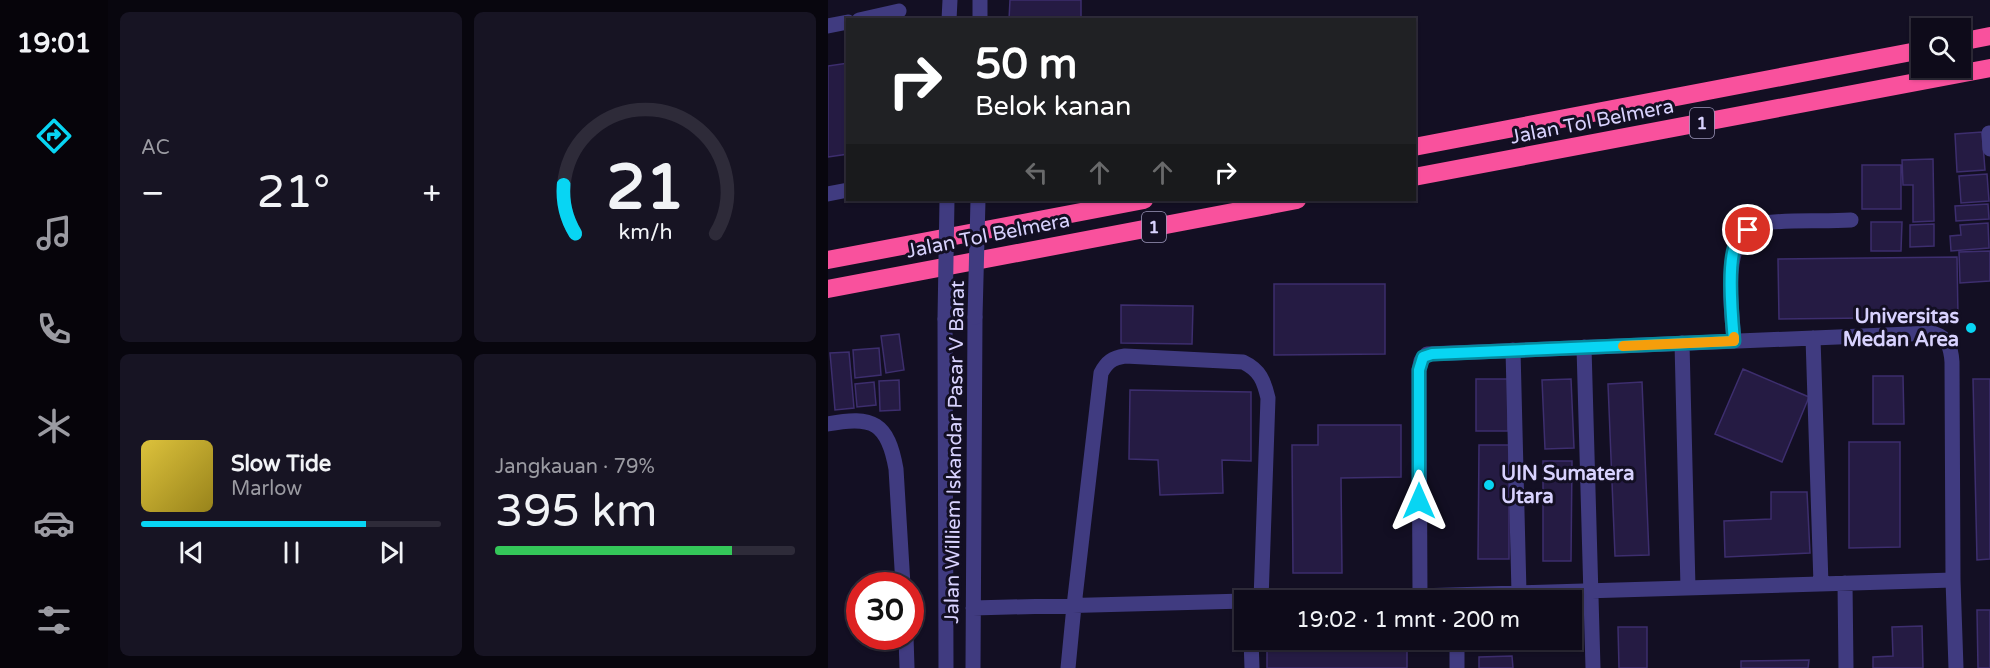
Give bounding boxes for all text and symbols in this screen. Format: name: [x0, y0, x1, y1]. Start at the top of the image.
map controls: [1911, 18, 1971, 78]
button: search: [1911, 18, 1971, 78]
text: 19:01: [17, 27, 91, 60]
text: 50 m: [975, 39, 1077, 90]
icon: right: [876, 42, 954, 120]
text: Belok kanan: [975, 90, 1131, 123]
street label: Jalan Tol Belmera: [1508, 94, 1676, 150]
road number: 1: [1690, 108, 1714, 138]
icon: directions: [33, 115, 75, 157]
text: AC: [141, 136, 170, 160]
text: 21: [606, 151, 684, 226]
icon: left: [1020, 156, 1053, 189]
icon: ahead: [1083, 156, 1116, 189]
icon: ahead: [1146, 156, 1179, 189]
icon: right: [1209, 156, 1242, 189]
text: 21°: [257, 166, 330, 220]
text: −: [141, 174, 165, 213]
text: +: [422, 174, 441, 213]
pin: [1722, 204, 1773, 255]
street label: Jalan Tol Belmera: [904, 208, 1072, 264]
icon: music: [33, 212, 75, 254]
road number: 1: [1142, 212, 1166, 242]
icon: arrive: [1731, 213, 1764, 246]
text: km/h: [618, 219, 672, 245]
street label: Jalan Williem Iskandar Pasar V Barat: [940, 280, 970, 624]
place label: Universitas Medan Area: [1843, 305, 1959, 352]
icon: phone: [33, 308, 75, 350]
marker: Universitas Medan Area: [1964, 321, 1978, 335]
icon: climate: [33, 405, 75, 447]
text: Slow Tide: [231, 451, 331, 477]
text: Jangkauan · 79%: [495, 455, 655, 479]
place label: UIN Sumatera Utara: [1501, 462, 1635, 509]
position arrow: [1387, 469, 1451, 533]
text: Marlow: [231, 477, 302, 501]
marker: UIN Sumatera Utara: [1482, 478, 1496, 492]
text: 395 km: [495, 485, 657, 539]
icon: car: [33, 502, 75, 544]
icon: previous: [175, 536, 208, 569]
icon: pause: [275, 536, 308, 569]
icon: next: [375, 536, 408, 569]
speed limit sign: 30: [846, 572, 924, 650]
icon: filters: [33, 599, 75, 641]
text: 19:02 · 1 mnt · 200 m: [1296, 607, 1520, 633]

